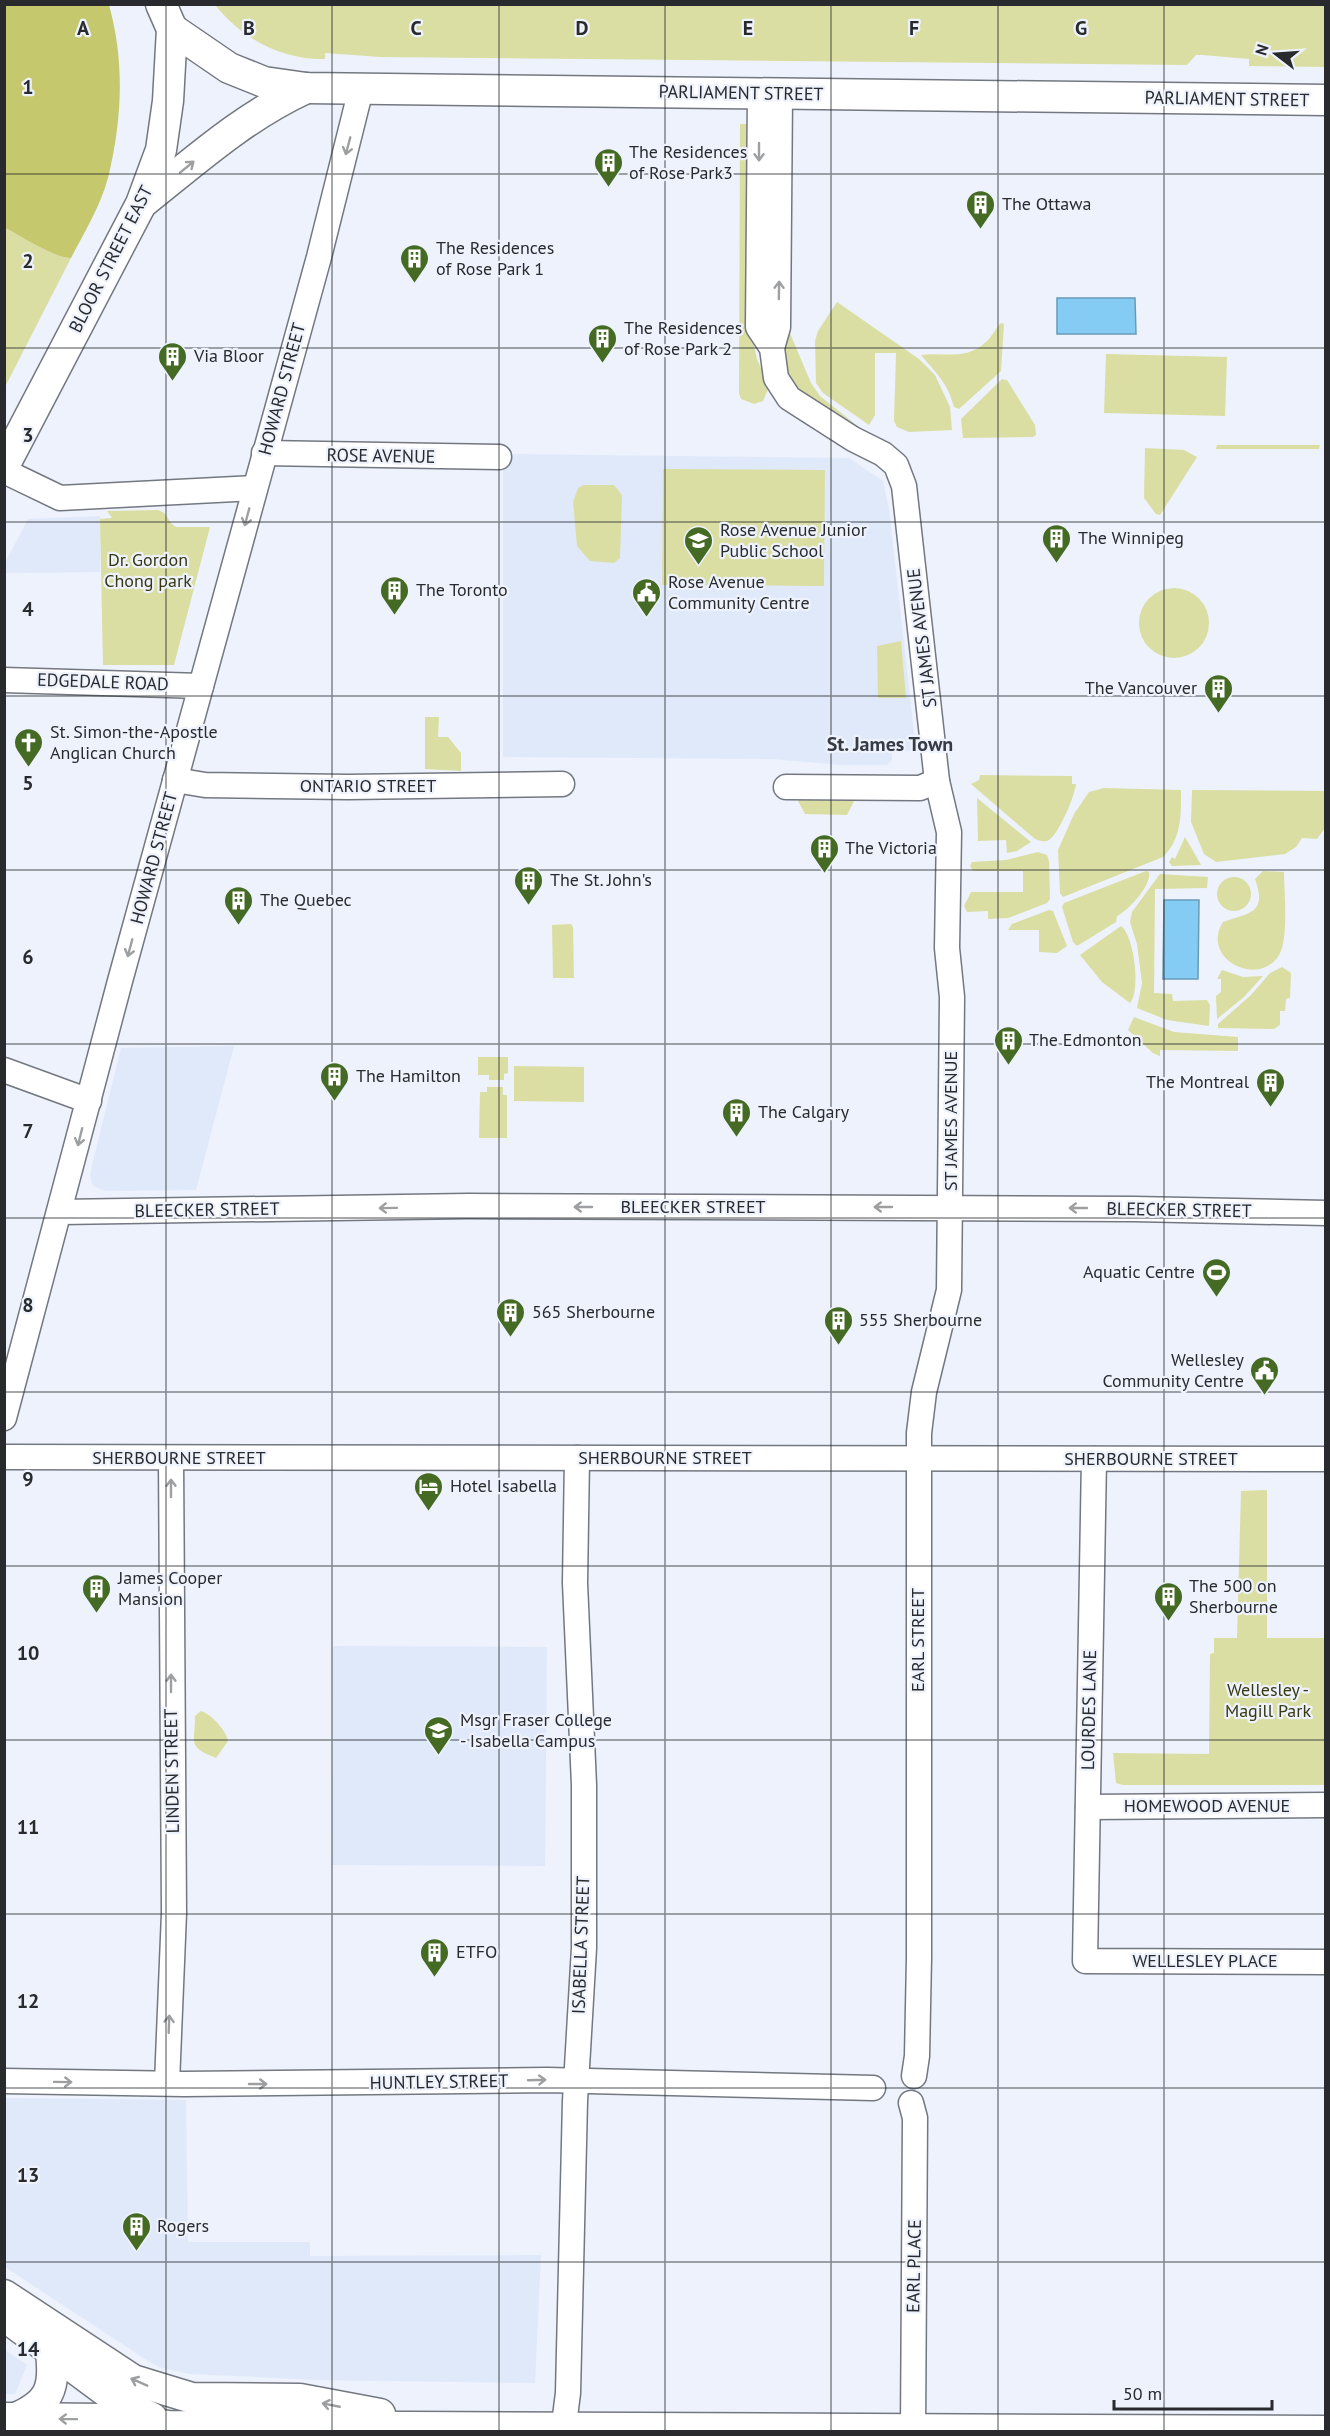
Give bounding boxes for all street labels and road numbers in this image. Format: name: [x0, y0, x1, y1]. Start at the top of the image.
street label: PARLIAMENT STREET: [658, 80, 824, 105]
street label: PARLIAMENT STREET: [1144, 86, 1310, 111]
street label: BLOOR STREET EAST: [64, 181, 158, 336]
street label: HOWARD STREET: [253, 320, 310, 457]
street label: ROSE AVENUE: [326, 443, 436, 468]
street label: ST JAMES AVENUE: [902, 567, 941, 709]
street label: EDGEDALE ROAD: [37, 668, 169, 695]
street label: ONTARIO STREET: [300, 774, 436, 797]
street label: HOWARD STREET: [125, 789, 182, 926]
street label: ST JAMES AVENUE: [939, 1051, 962, 1191]
street label: BLEECKER STREET: [620, 1195, 766, 1218]
street label: BLEECKER STREET: [134, 1197, 280, 1222]
street label: BLEECKER STREET: [1106, 1197, 1252, 1222]
street label: SHERBOURNE STREET: [92, 1446, 266, 1469]
street label: SHERBOURNE STREET: [578, 1446, 752, 1469]
street label: SHERBOURNE STREET: [1064, 1447, 1238, 1470]
street label: EARL STREET: [906, 1588, 929, 1692]
street label: LOURDES LANE: [1076, 1650, 1101, 1770]
street label: LINDEN STREET: [159, 1709, 184, 1833]
street label: HOMEWOOD AVENUE: [1124, 1794, 1290, 1817]
street label: ISABELLA STREET: [567, 1875, 594, 2015]
street label: WELLESLEY PLACE: [1132, 1949, 1278, 1972]
street label: HUNTLEY STREET: [369, 2069, 509, 2094]
street label: EARL PLACE: [901, 2219, 926, 2313]

